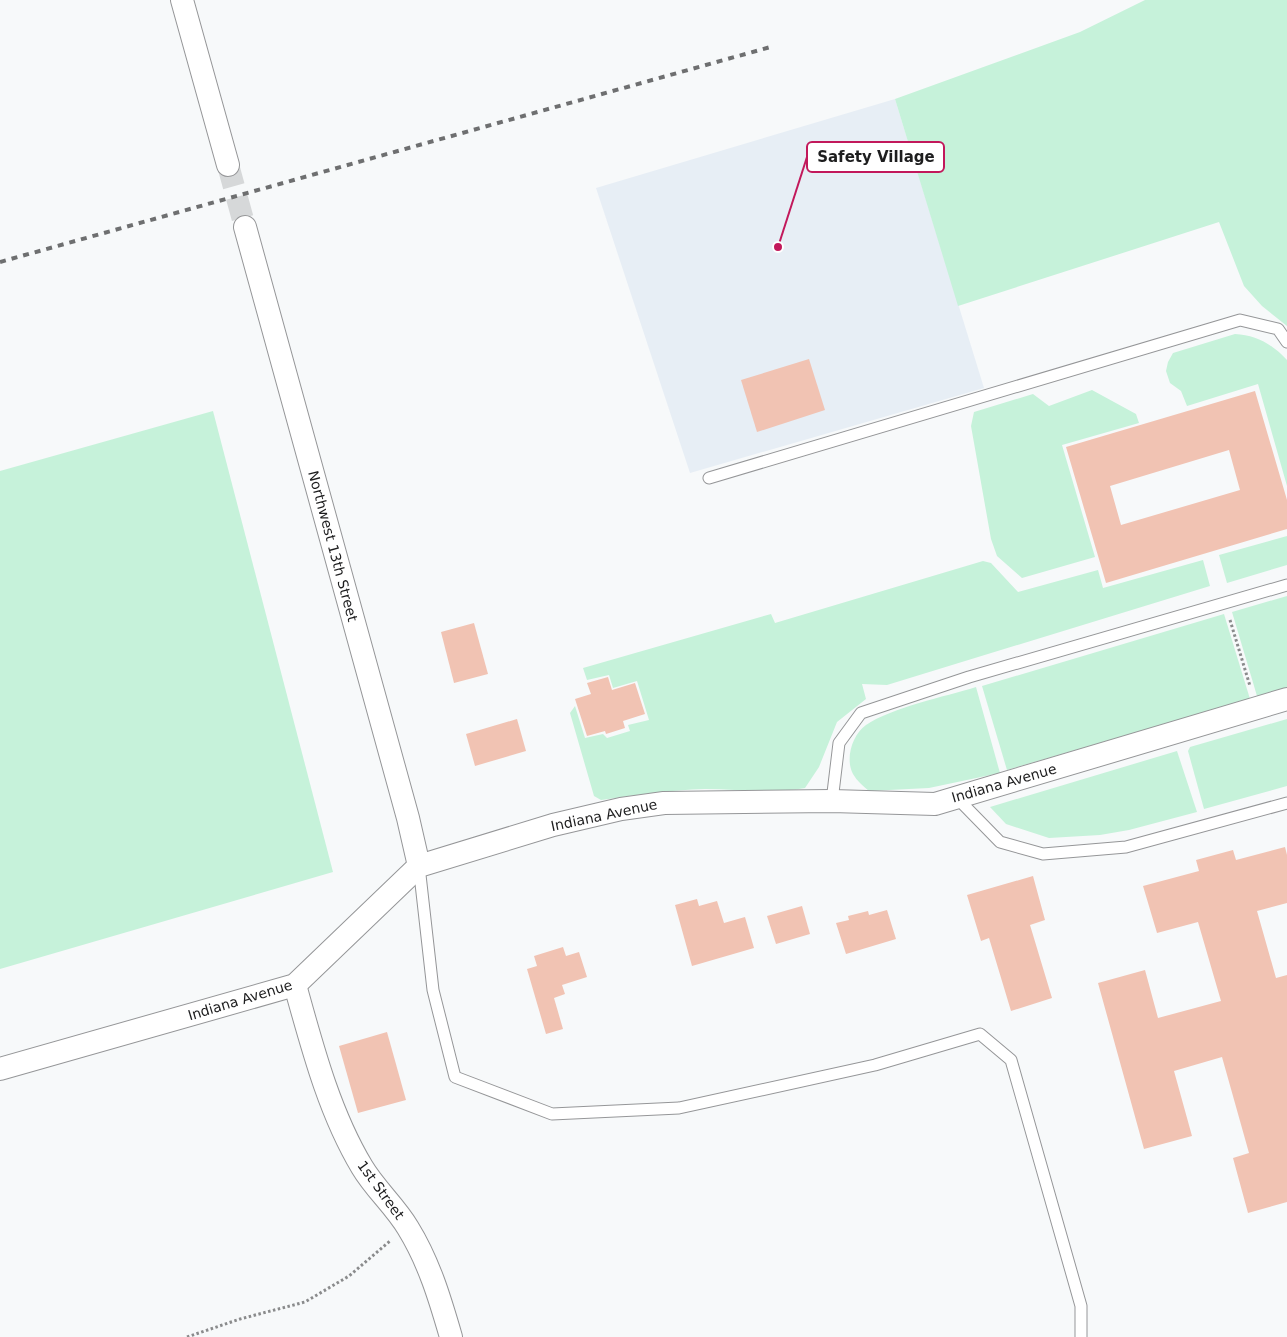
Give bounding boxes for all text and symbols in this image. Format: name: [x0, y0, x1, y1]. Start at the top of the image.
callout: Safety Village: [807, 142, 944, 172]
text: Safety Village: [817, 148, 935, 166]
street label: Northwest 13th Street: [305, 469, 361, 624]
street label: Indiana Avenue: [950, 760, 1058, 806]
street label: Indiana Avenue: [549, 796, 659, 834]
street label: Indiana Avenue: [186, 977, 294, 1023]
street label: 1st Street: [354, 1158, 408, 1223]

